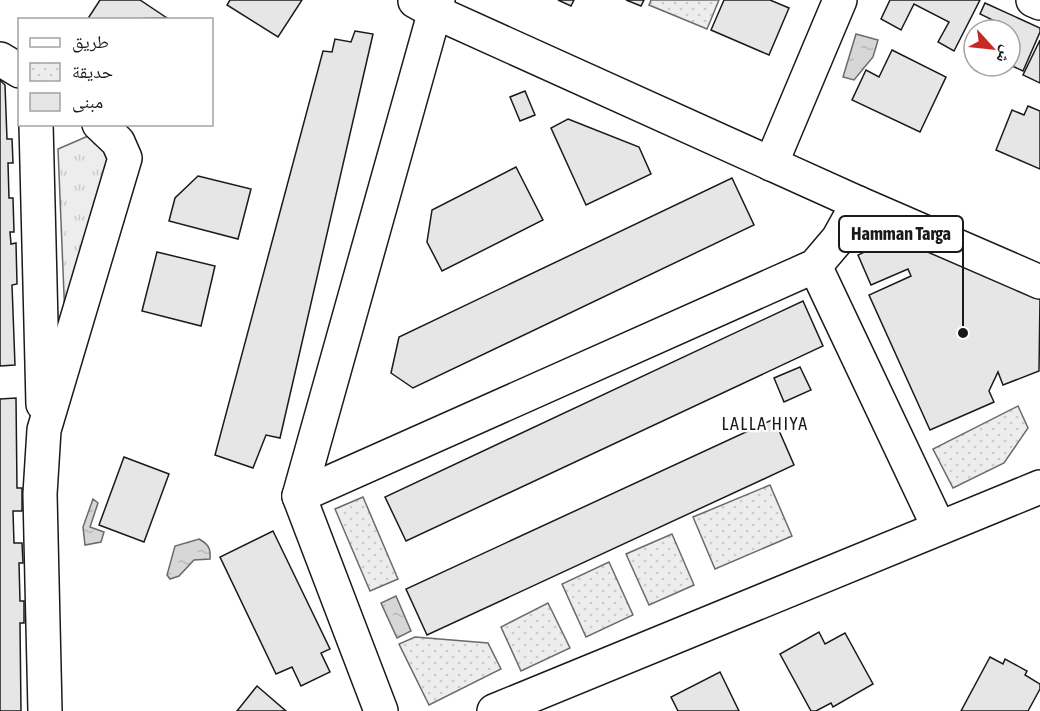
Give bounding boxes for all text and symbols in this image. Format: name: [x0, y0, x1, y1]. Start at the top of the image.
legend: [18, 18, 213, 126]
north arrow: [962, 18, 1022, 78]
text: طريق: [72, 31, 109, 53]
text: ش: [993, 43, 1017, 66]
text: حديقة: [72, 61, 113, 82]
text: مبنى: [72, 91, 103, 113]
callout: Hamman Targa: [839, 216, 963, 252]
text: Hamman Targa: [851, 223, 951, 244]
district label: LALLA HIYA: [722, 413, 808, 434]

